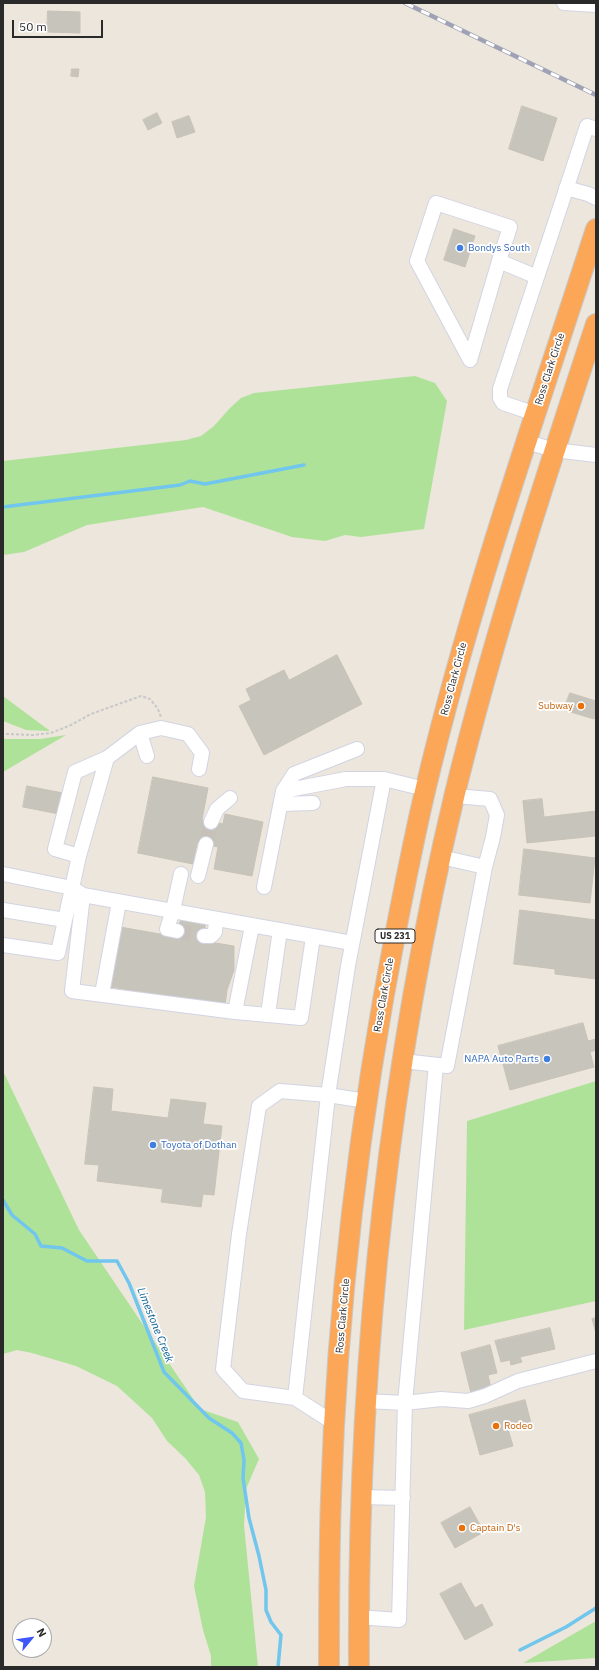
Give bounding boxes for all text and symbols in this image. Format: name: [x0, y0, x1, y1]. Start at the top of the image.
scale bar: [14, 12, 105, 38]
text: 50 m: [19, 19, 47, 34]
place label: Bondys South: [468, 242, 530, 254]
marker: Bondys South: [455, 243, 465, 253]
street label: Ross Clark Circle: [533, 331, 567, 407]
street label: Ross Clark Circle: [438, 641, 470, 717]
place label: Subway: [538, 700, 573, 712]
marker: Subway: [576, 701, 586, 711]
road number: US 231: [375, 929, 415, 943]
street label: Ross Clark Circle: [372, 957, 396, 1033]
place label: NAPA Auto Parts: [464, 1053, 539, 1065]
marker: NAPA Auto Parts: [542, 1054, 552, 1064]
place label: Toyota of Dothan: [161, 1139, 237, 1151]
marker: Toyota of Dothan: [148, 1140, 158, 1150]
street label: Ross Clark Circle: [334, 1278, 352, 1354]
water label: Limestone Creek: [134, 1286, 176, 1364]
place label: Rodeo: [504, 1420, 533, 1432]
marker: Rodeo: [491, 1421, 501, 1431]
place label: Captain D's: [470, 1522, 521, 1534]
marker: Captain D's: [457, 1523, 467, 1533]
north arrow: [12, 1618, 52, 1658]
text: N: [34, 1626, 50, 1640]

